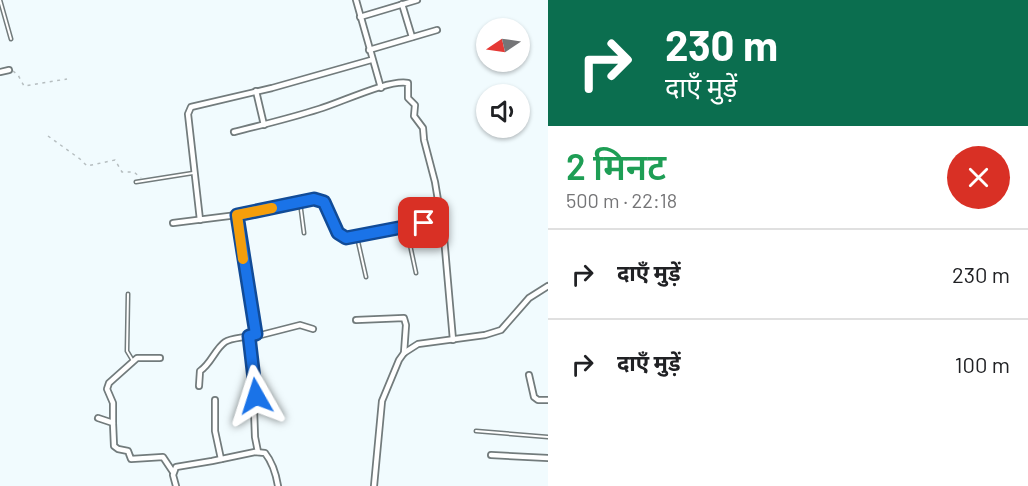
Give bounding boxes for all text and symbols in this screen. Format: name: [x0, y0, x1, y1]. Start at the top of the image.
north arrow: [476, 18, 530, 72]
map controls: [476, 18, 530, 138]
text: 230 m: [665, 19, 778, 69]
icon: right: [566, 24, 644, 102]
text: दाएँ मुड़ें: [665, 70, 737, 102]
button: sound: [476, 84, 530, 138]
text: 2 मिनट: [566, 144, 666, 187]
button: close: [947, 146, 1010, 209]
text: 500 m · 22:18: [566, 188, 677, 212]
pin: [398, 197, 449, 248]
icon: arrive: [407, 206, 440, 239]
icon: right: [566, 258, 599, 291]
text: दाएँ मुड़ें: [617, 259, 680, 285]
text: 230 m: [952, 261, 1010, 287]
icon: right: [566, 348, 599, 381]
text: दाएँ मुड़ें: [617, 349, 680, 375]
text: 100 m: [955, 351, 1010, 377]
position arrow: [224, 364, 288, 428]

